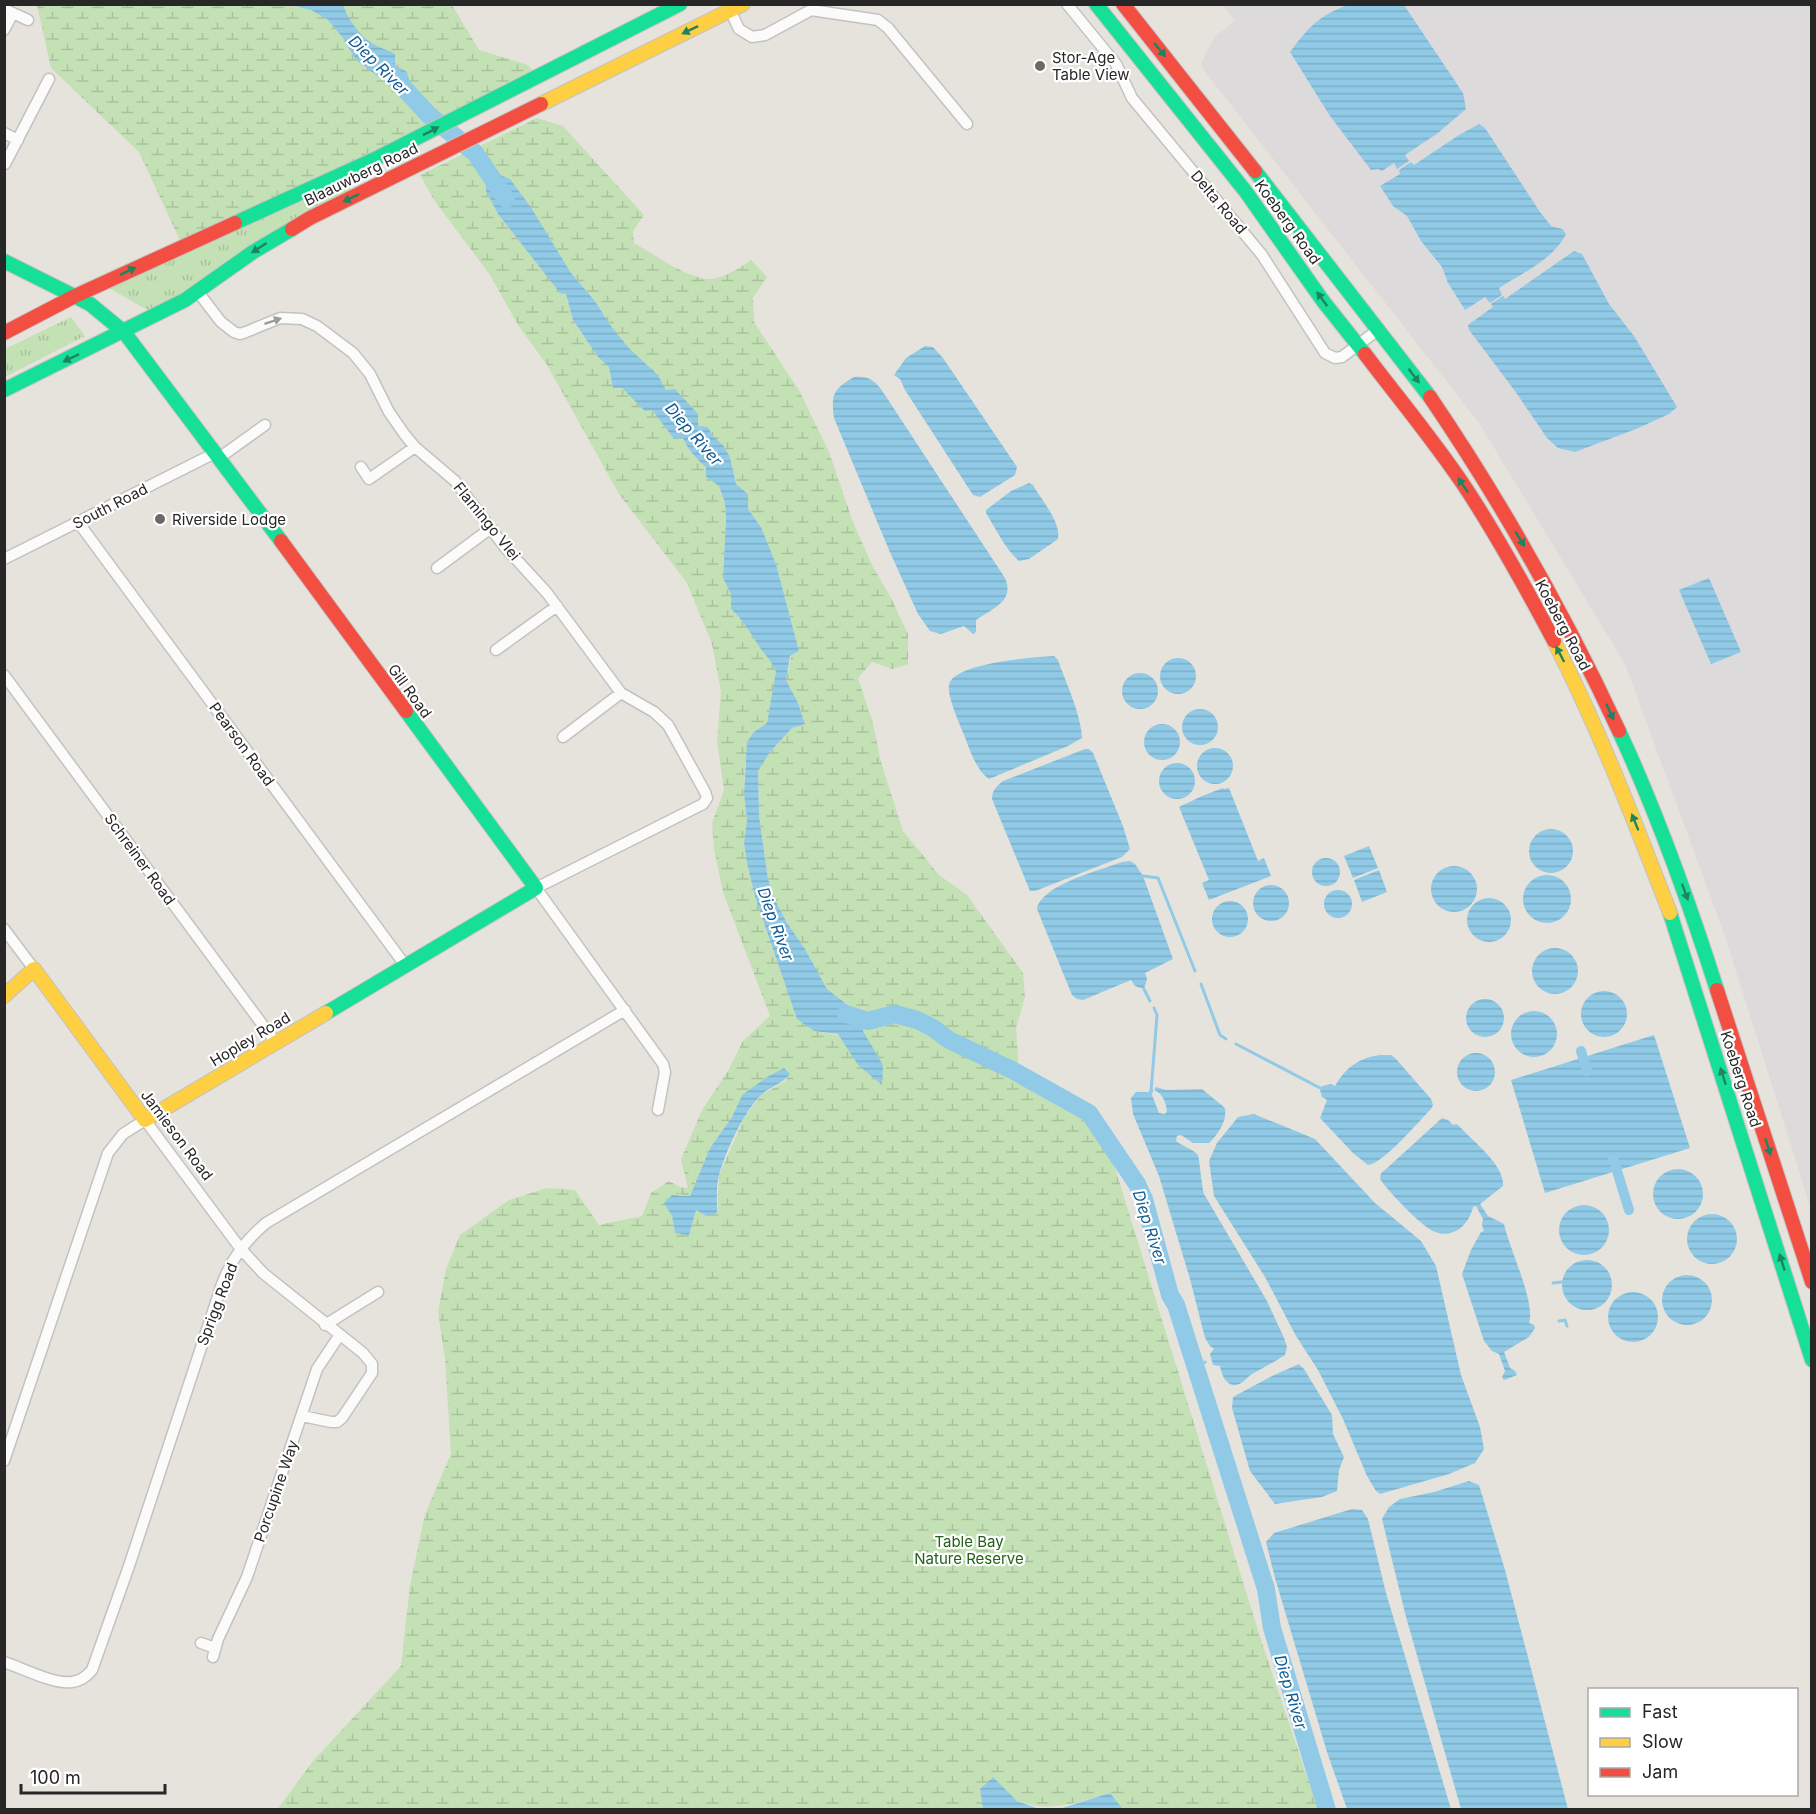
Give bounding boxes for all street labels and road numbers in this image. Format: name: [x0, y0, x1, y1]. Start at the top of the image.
street label: Blaauwberg Road: [301, 138, 421, 210]
street label: Delta Road: [1187, 166, 1251, 238]
street label: Koeberg Road: [1251, 176, 1325, 268]
street label: Flamingo Vlei: [450, 478, 524, 564]
street label: South Road: [69, 479, 151, 533]
street label: Koeberg Road: [1531, 576, 1595, 674]
street label: Gill Road: [384, 660, 436, 722]
street label: Pearson Road: [205, 699, 279, 789]
street label: Schreiner Road: [100, 810, 180, 908]
street label: Hopley Road: [206, 1008, 294, 1070]
street label: Koeberg Road: [1716, 1028, 1766, 1130]
street label: Jamieson Road: [137, 1086, 217, 1184]
street label: Sprigg Road: [193, 1260, 241, 1348]
street label: Porcupine Way: [250, 1437, 303, 1545]

